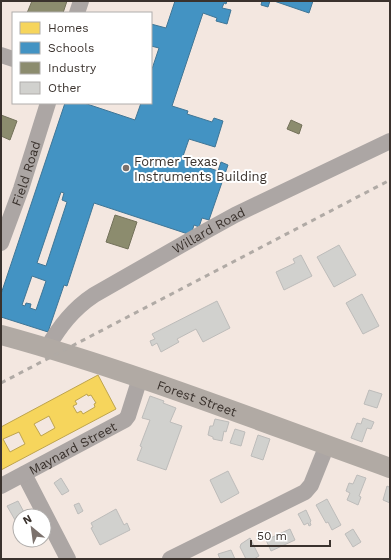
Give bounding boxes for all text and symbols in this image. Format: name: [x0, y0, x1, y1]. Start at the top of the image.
legend: [12, 12, 152, 104]
text: Homes: [48, 21, 89, 35]
text: Schools: [48, 41, 94, 55]
text: Industry: [48, 61, 97, 75]
text: Other: [48, 81, 81, 95]
street label: Field Road: [8, 139, 44, 208]
place label: Former Texas Instruments Building: [134, 154, 267, 184]
marker: Former Texas Instruments Building: [121, 163, 131, 173]
street label: Willard Road: [170, 204, 247, 257]
street label: Forest Street: [155, 377, 239, 420]
street label: Maynard Street: [26, 419, 120, 478]
north arrow: [12, 508, 52, 548]
text: N: [21, 512, 34, 527]
scale bar: [251, 522, 330, 548]
text: 50 m: [257, 529, 287, 543]

